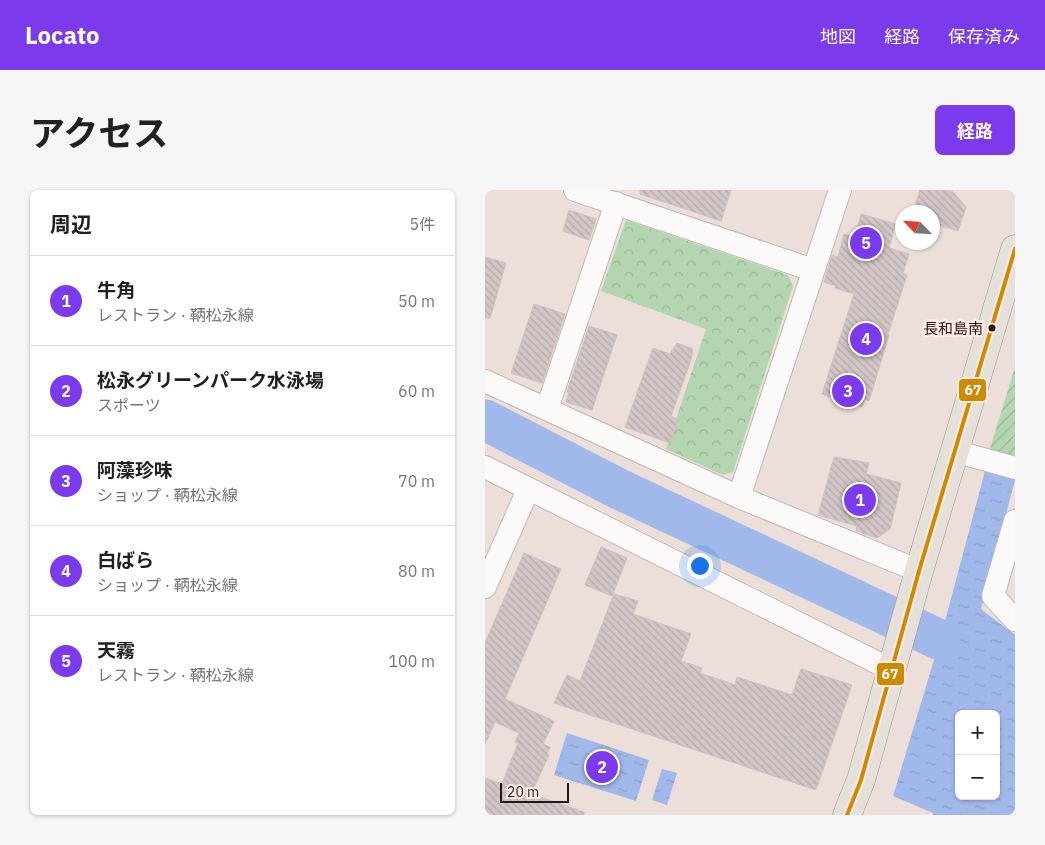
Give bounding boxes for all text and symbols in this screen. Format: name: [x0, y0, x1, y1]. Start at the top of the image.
text: Locato: [25, 19, 100, 51]
text: 地図: [820, 25, 856, 48]
text: 経路: [884, 25, 920, 48]
text: 保存済み: [948, 25, 1020, 48]
button: 経路: [935, 105, 1015, 155]
text: アクセス: [30, 110, 168, 156]
north arrow: [895, 205, 940, 250]
text: 周辺: [50, 210, 92, 238]
text: 5件: [409, 214, 435, 234]
pin: 5: [850, 224, 882, 262]
text: 牛角: [97, 278, 135, 302]
text: 1: [61, 291, 71, 311]
text: 50 m: [398, 291, 435, 311]
text: レストラン · 鞆松永線: [97, 305, 254, 325]
place label: 長和島南: [923, 319, 983, 338]
pin: 4: [850, 320, 882, 358]
marker: 長和島南: [987, 323, 997, 333]
text: 松永グリーンパーク水泳場: [97, 368, 324, 392]
pin: 3: [832, 372, 864, 410]
line badge: 67: [958, 378, 987, 402]
text: 2: [61, 381, 71, 401]
text: 60 m: [398, 381, 435, 401]
text: 67: [965, 381, 981, 399]
text: スポーツ: [97, 395, 161, 415]
text: 阿藻珍味: [97, 458, 173, 482]
text: 3: [61, 471, 71, 491]
text: 70 m: [398, 471, 435, 491]
pin: 1: [844, 481, 876, 519]
text: ショップ · 鞆松永線: [97, 485, 238, 505]
text: 白ばら: [97, 548, 154, 572]
your location: [687, 553, 713, 579]
text: 4: [61, 561, 71, 581]
text: 80 m: [398, 561, 435, 581]
text: ショップ · 鞆松永線: [97, 575, 238, 595]
text: 天霧: [97, 638, 135, 662]
text: 5: [61, 651, 71, 671]
text: 100 m: [388, 651, 435, 671]
line badge: 67: [876, 662, 905, 686]
text: レストラン · 鞆松永線: [97, 665, 254, 685]
text: 67: [882, 665, 898, 683]
map controls: [955, 710, 1000, 800]
button: +: [955, 710, 1000, 755]
pin: 2: [586, 748, 618, 786]
button: −: [955, 755, 1000, 800]
scale bar: [500, 780, 569, 803]
text: 20 m: [507, 783, 539, 801]

